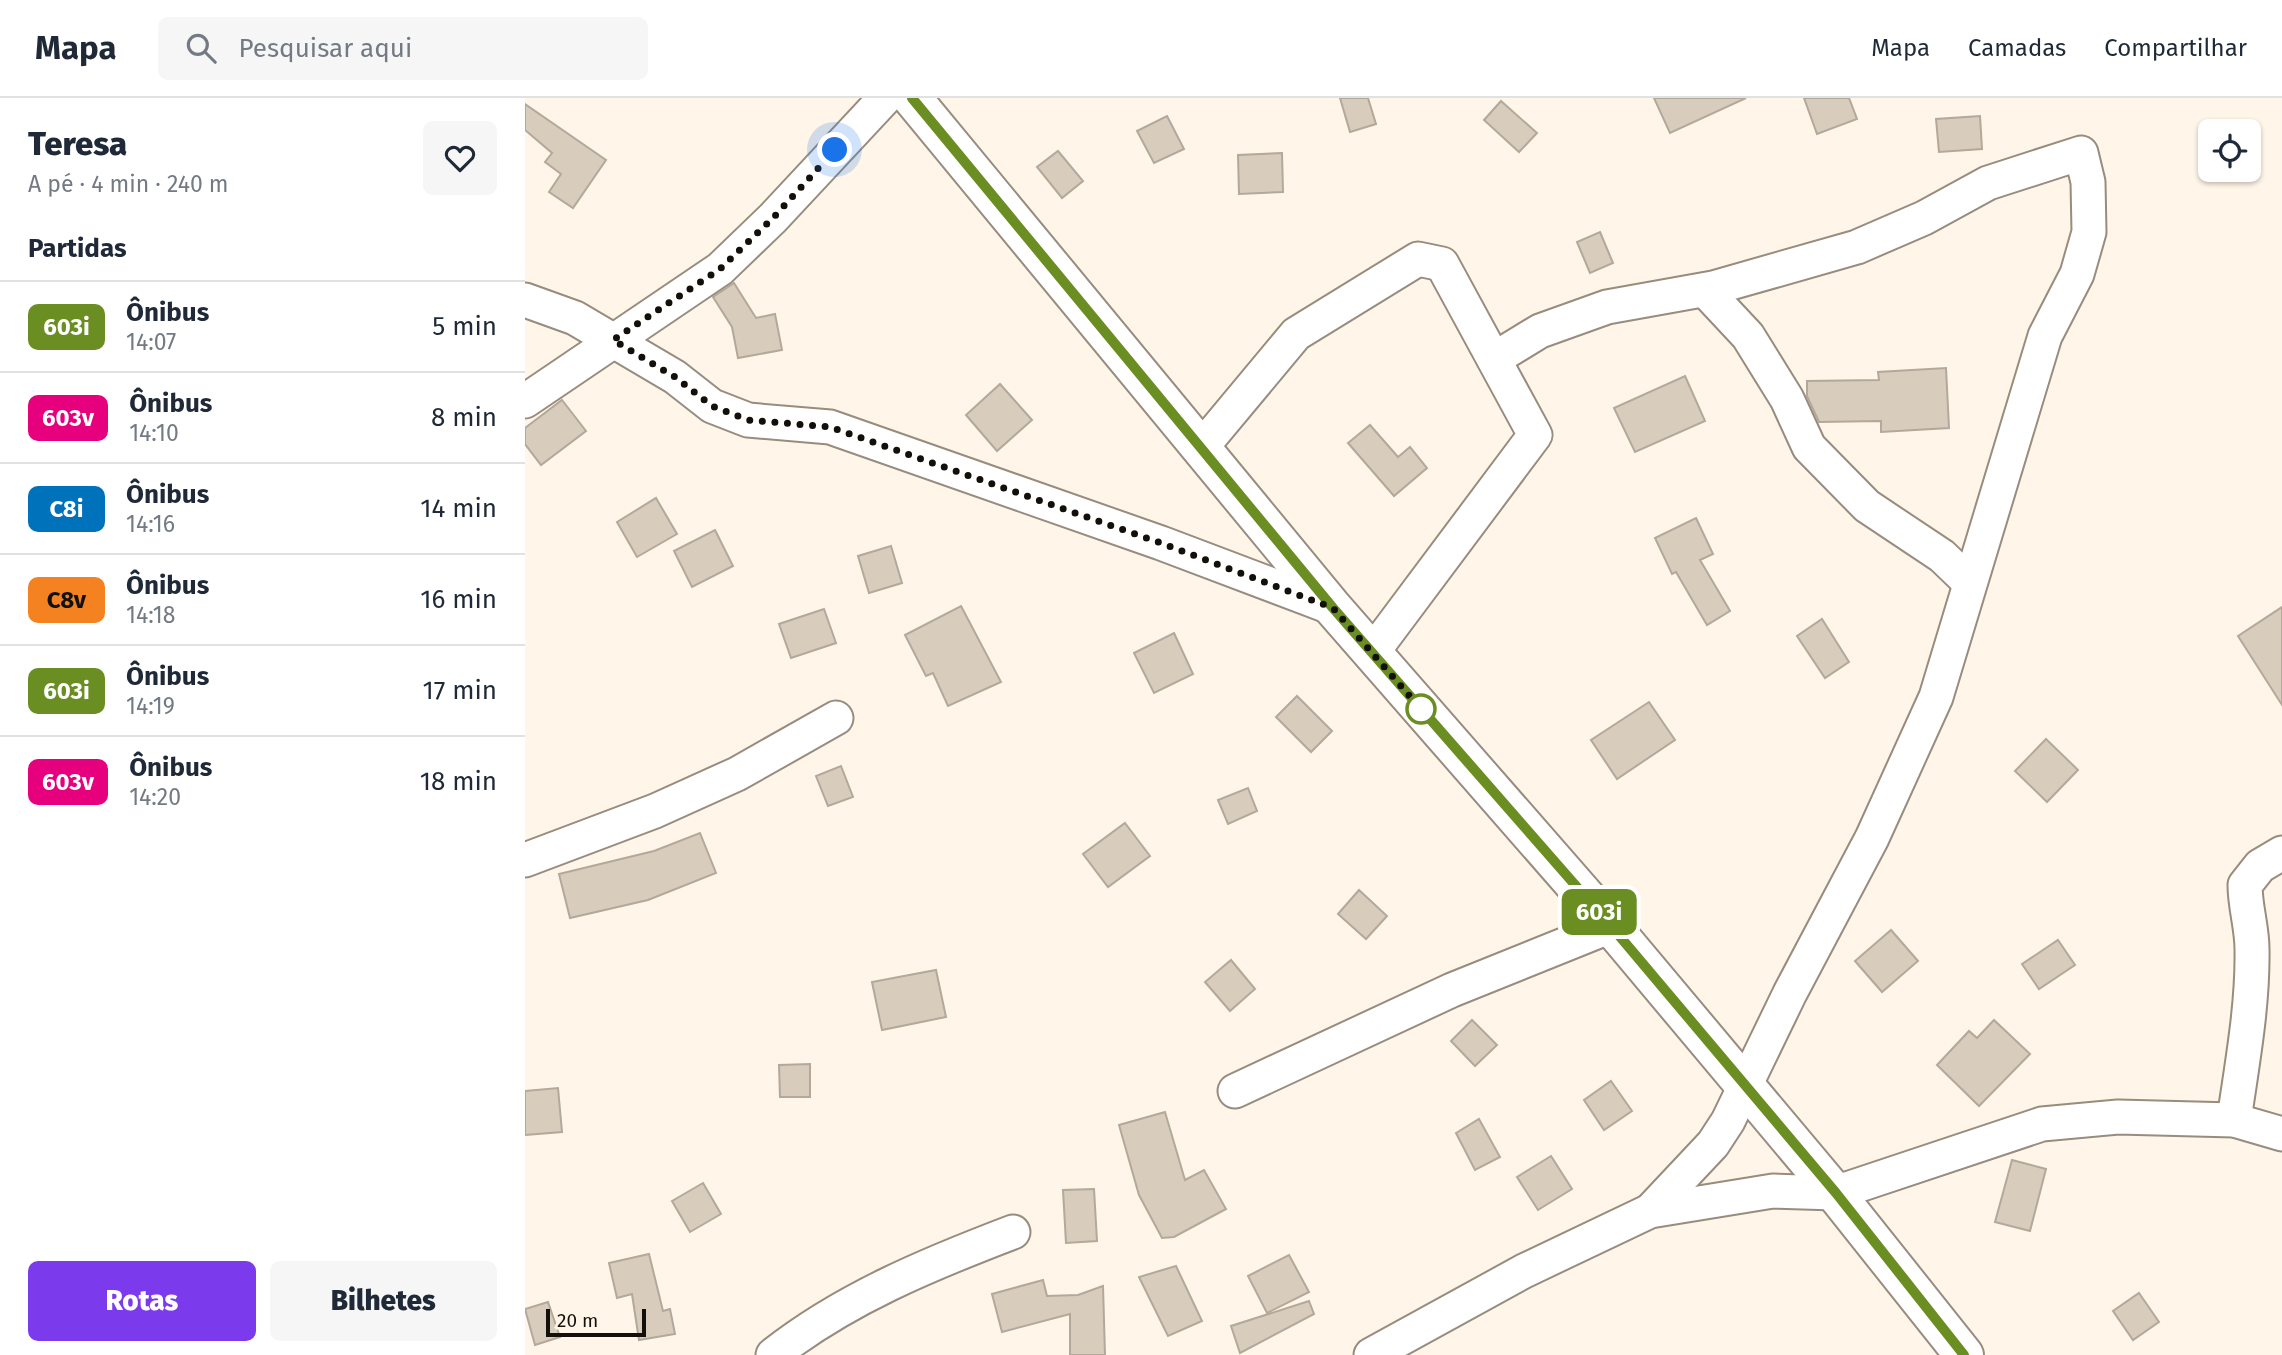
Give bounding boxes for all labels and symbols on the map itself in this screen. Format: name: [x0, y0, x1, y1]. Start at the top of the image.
your location: [817, 132, 852, 167]
unlabelled marker: [1406, 694, 1436, 724]
line badge: 603i: [1550, 889, 1648, 935]
scale bar: [546, 1306, 646, 1338]

